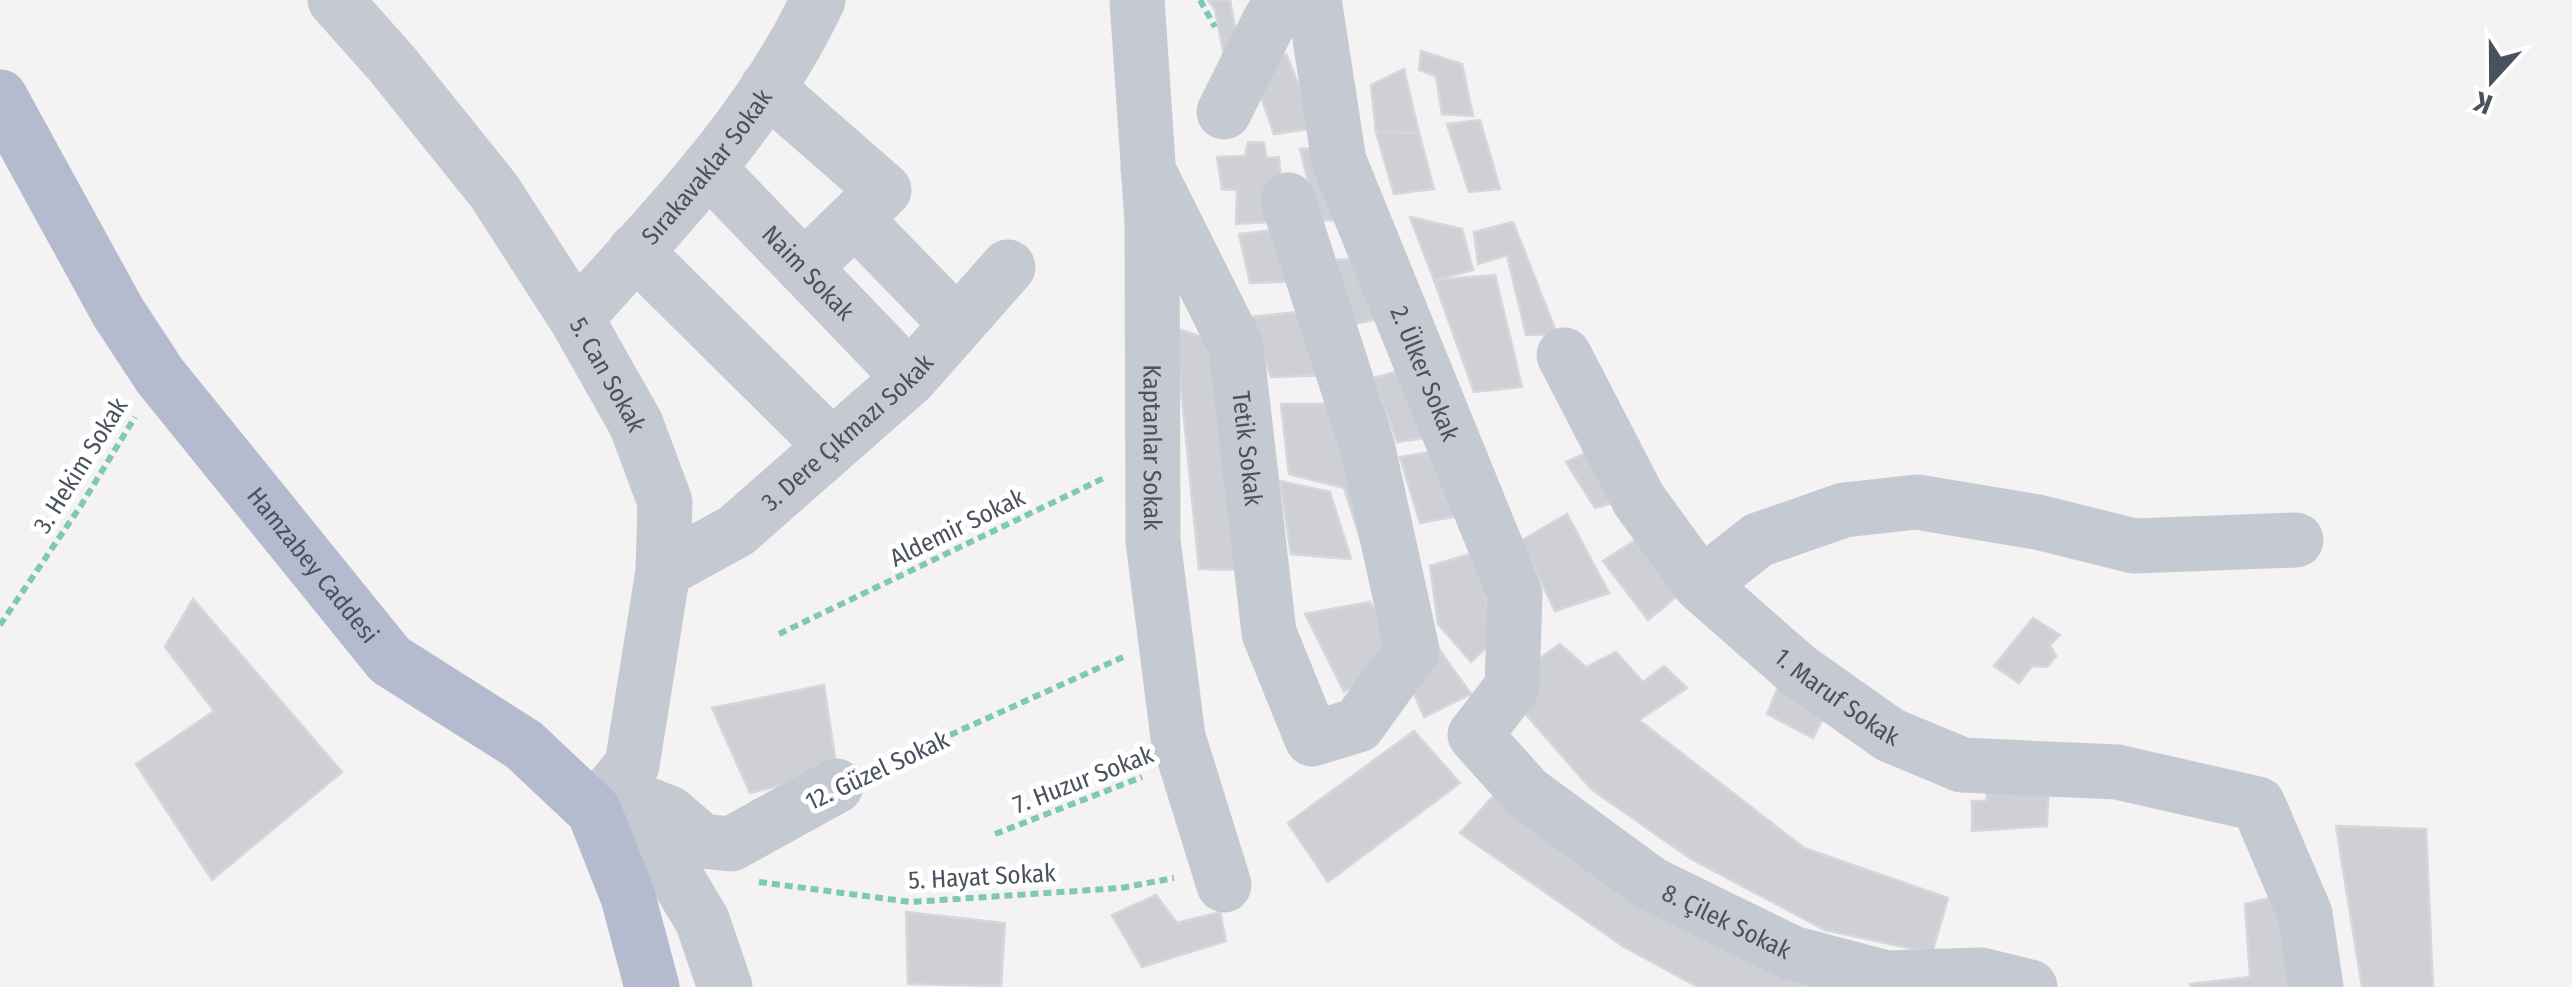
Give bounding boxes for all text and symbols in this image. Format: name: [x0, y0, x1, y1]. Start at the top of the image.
north arrow: [2442, 30, 2542, 130]
street label: Sırakavaklar Sokak: [636, 83, 779, 251]
text: K: [2469, 84, 2497, 121]
street label: Naim Sokak: [756, 220, 860, 327]
street label: 2. Ülker Sokak: [1384, 302, 1465, 446]
street label: 5. Can Sokak: [563, 313, 652, 437]
street label: 3. Dere Çıkmazı Sokak: [756, 348, 940, 518]
street label: Kaptanlar Sokak: [1136, 364, 1167, 531]
street label: Tetik Sokak: [1225, 390, 1268, 508]
street label: 3. Hekim Sokak: [27, 392, 134, 539]
street label: Hamzabey Caddesi: [240, 482, 384, 650]
street label: Aldemir Sokak: [885, 482, 1030, 573]
street label: 1. Maruf Sokak: [1768, 642, 1904, 753]
street label: 12. Güzel Sokak: [801, 724, 954, 817]
street label: 7. Huzur Sokak: [1009, 739, 1158, 820]
street label: 5. Hayat Sokak: [908, 858, 1057, 896]
street label: 8. Çilek Sokak: [1657, 878, 1796, 966]

